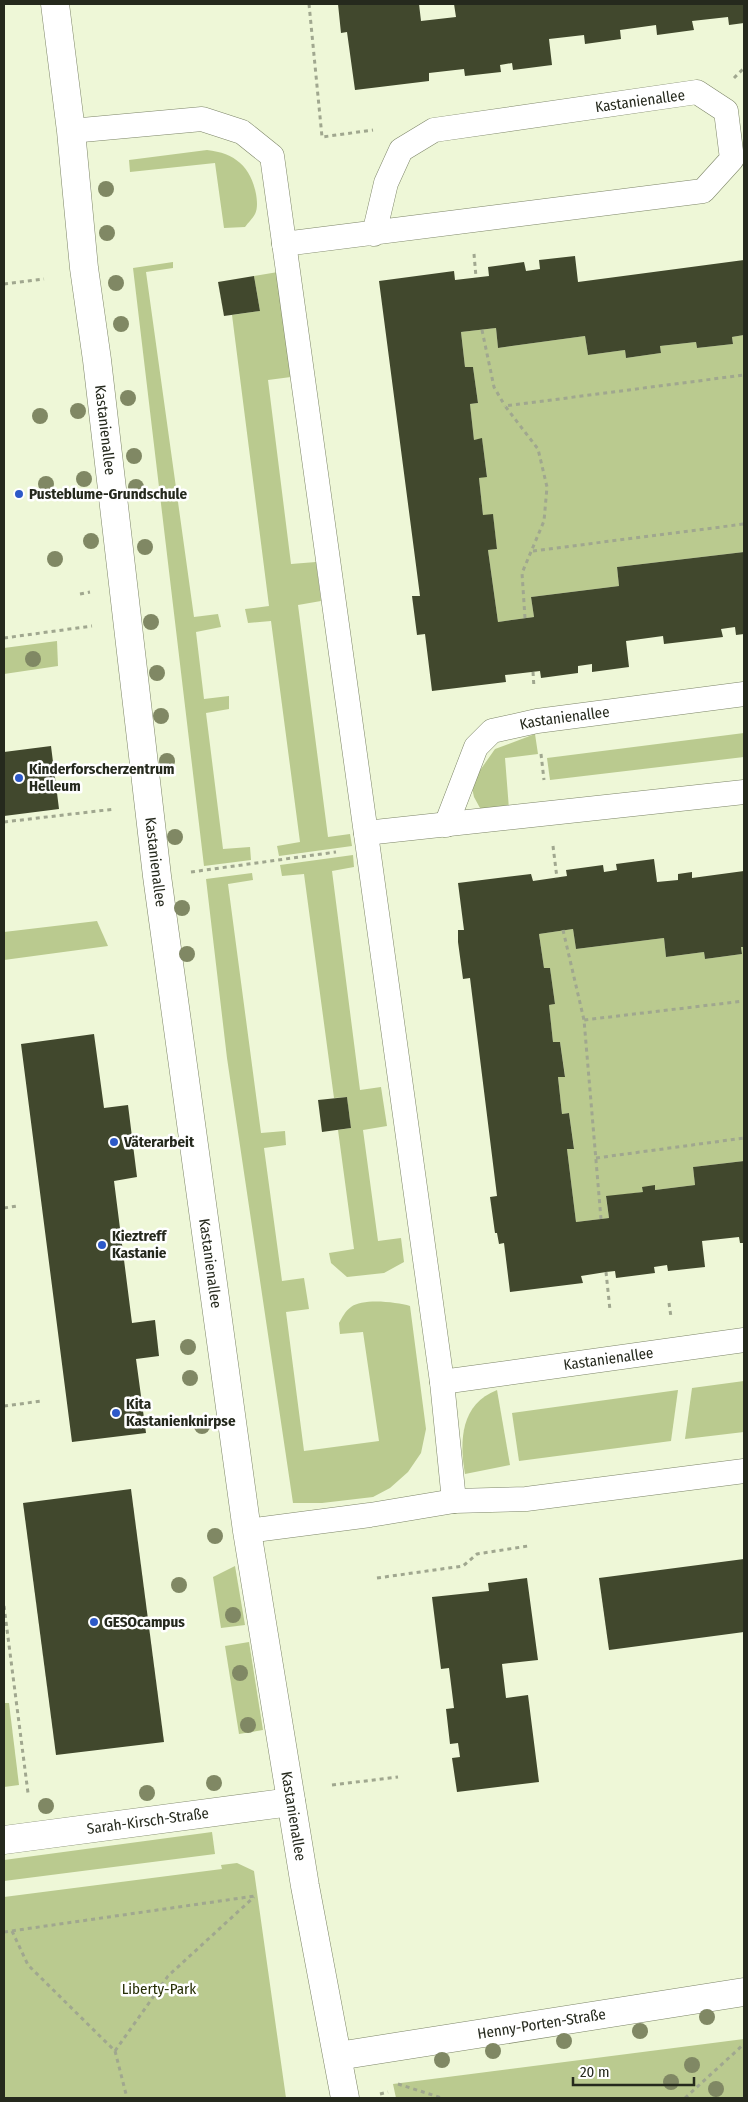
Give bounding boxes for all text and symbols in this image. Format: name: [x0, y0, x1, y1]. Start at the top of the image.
street label: Kastanienallee: [594, 86, 686, 116]
street label: Kastanienallee: [91, 384, 119, 476]
place label: Pusteblume-Grundschule: [29, 485, 187, 503]
marker: Pusteblume-Grundschule: [13, 488, 25, 500]
street label: Kastanienallee: [518, 703, 611, 734]
place label: Kinderforscherzentrum Helleum: [29, 760, 174, 795]
marker: Kinderforscherzentrum Helleum: [13, 772, 25, 784]
street label: Kastanienallee: [141, 816, 170, 908]
place label: Väterarbeit: [123, 1133, 195, 1151]
marker: Väterarbeit: [108, 1136, 120, 1148]
street label: Kastanienallee: [195, 1217, 225, 1309]
place label: Kieztreff Kastanie: [112, 1227, 167, 1262]
marker: Kieztreff Kastanie: [96, 1239, 108, 1251]
street label: Kastanienallee: [562, 1344, 655, 1374]
place label: Kita Kastanienknirpse: [126, 1395, 236, 1430]
marker: Kita Kastanienknirpse: [110, 1407, 122, 1419]
place label: GESOcampus: [104, 1613, 185, 1631]
marker: GESOcampus: [88, 1616, 100, 1628]
street label: Kastanienallee: [277, 1770, 310, 1862]
street label: Sarah-Kirsch-Straße: [86, 1804, 210, 1838]
park label: Liberty-Park: [122, 1980, 196, 1998]
street label: Henny-Porten-Straße: [476, 2005, 607, 2043]
scale bar: [573, 2054, 694, 2086]
text: 20 m: [580, 2063, 610, 2081]

